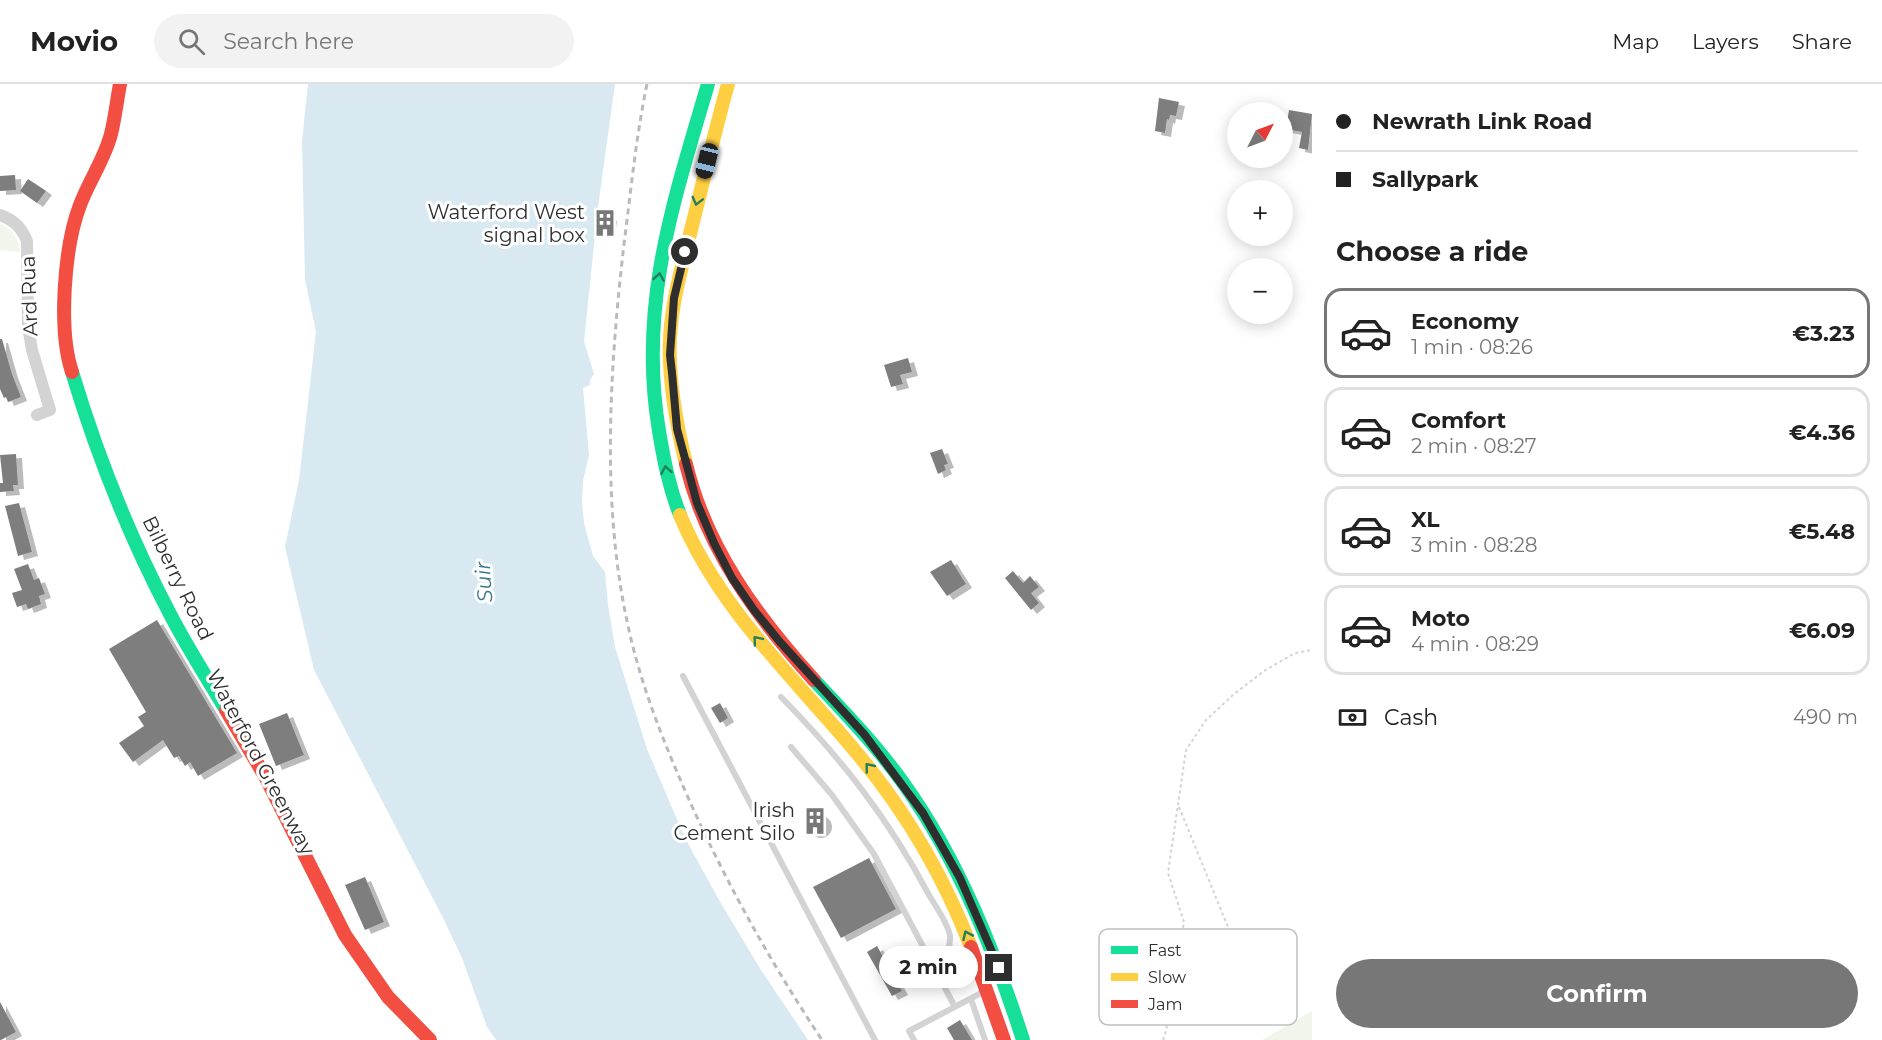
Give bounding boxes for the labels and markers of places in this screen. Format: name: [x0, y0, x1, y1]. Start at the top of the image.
place label: Waterford West signal box: [427, 200, 585, 247]
building icon: Waterford West signal box: [590, 208, 620, 238]
place label: Irish Cement Silo: [673, 798, 795, 845]
building icon: Irish Cement Silo: [800, 806, 830, 836]

